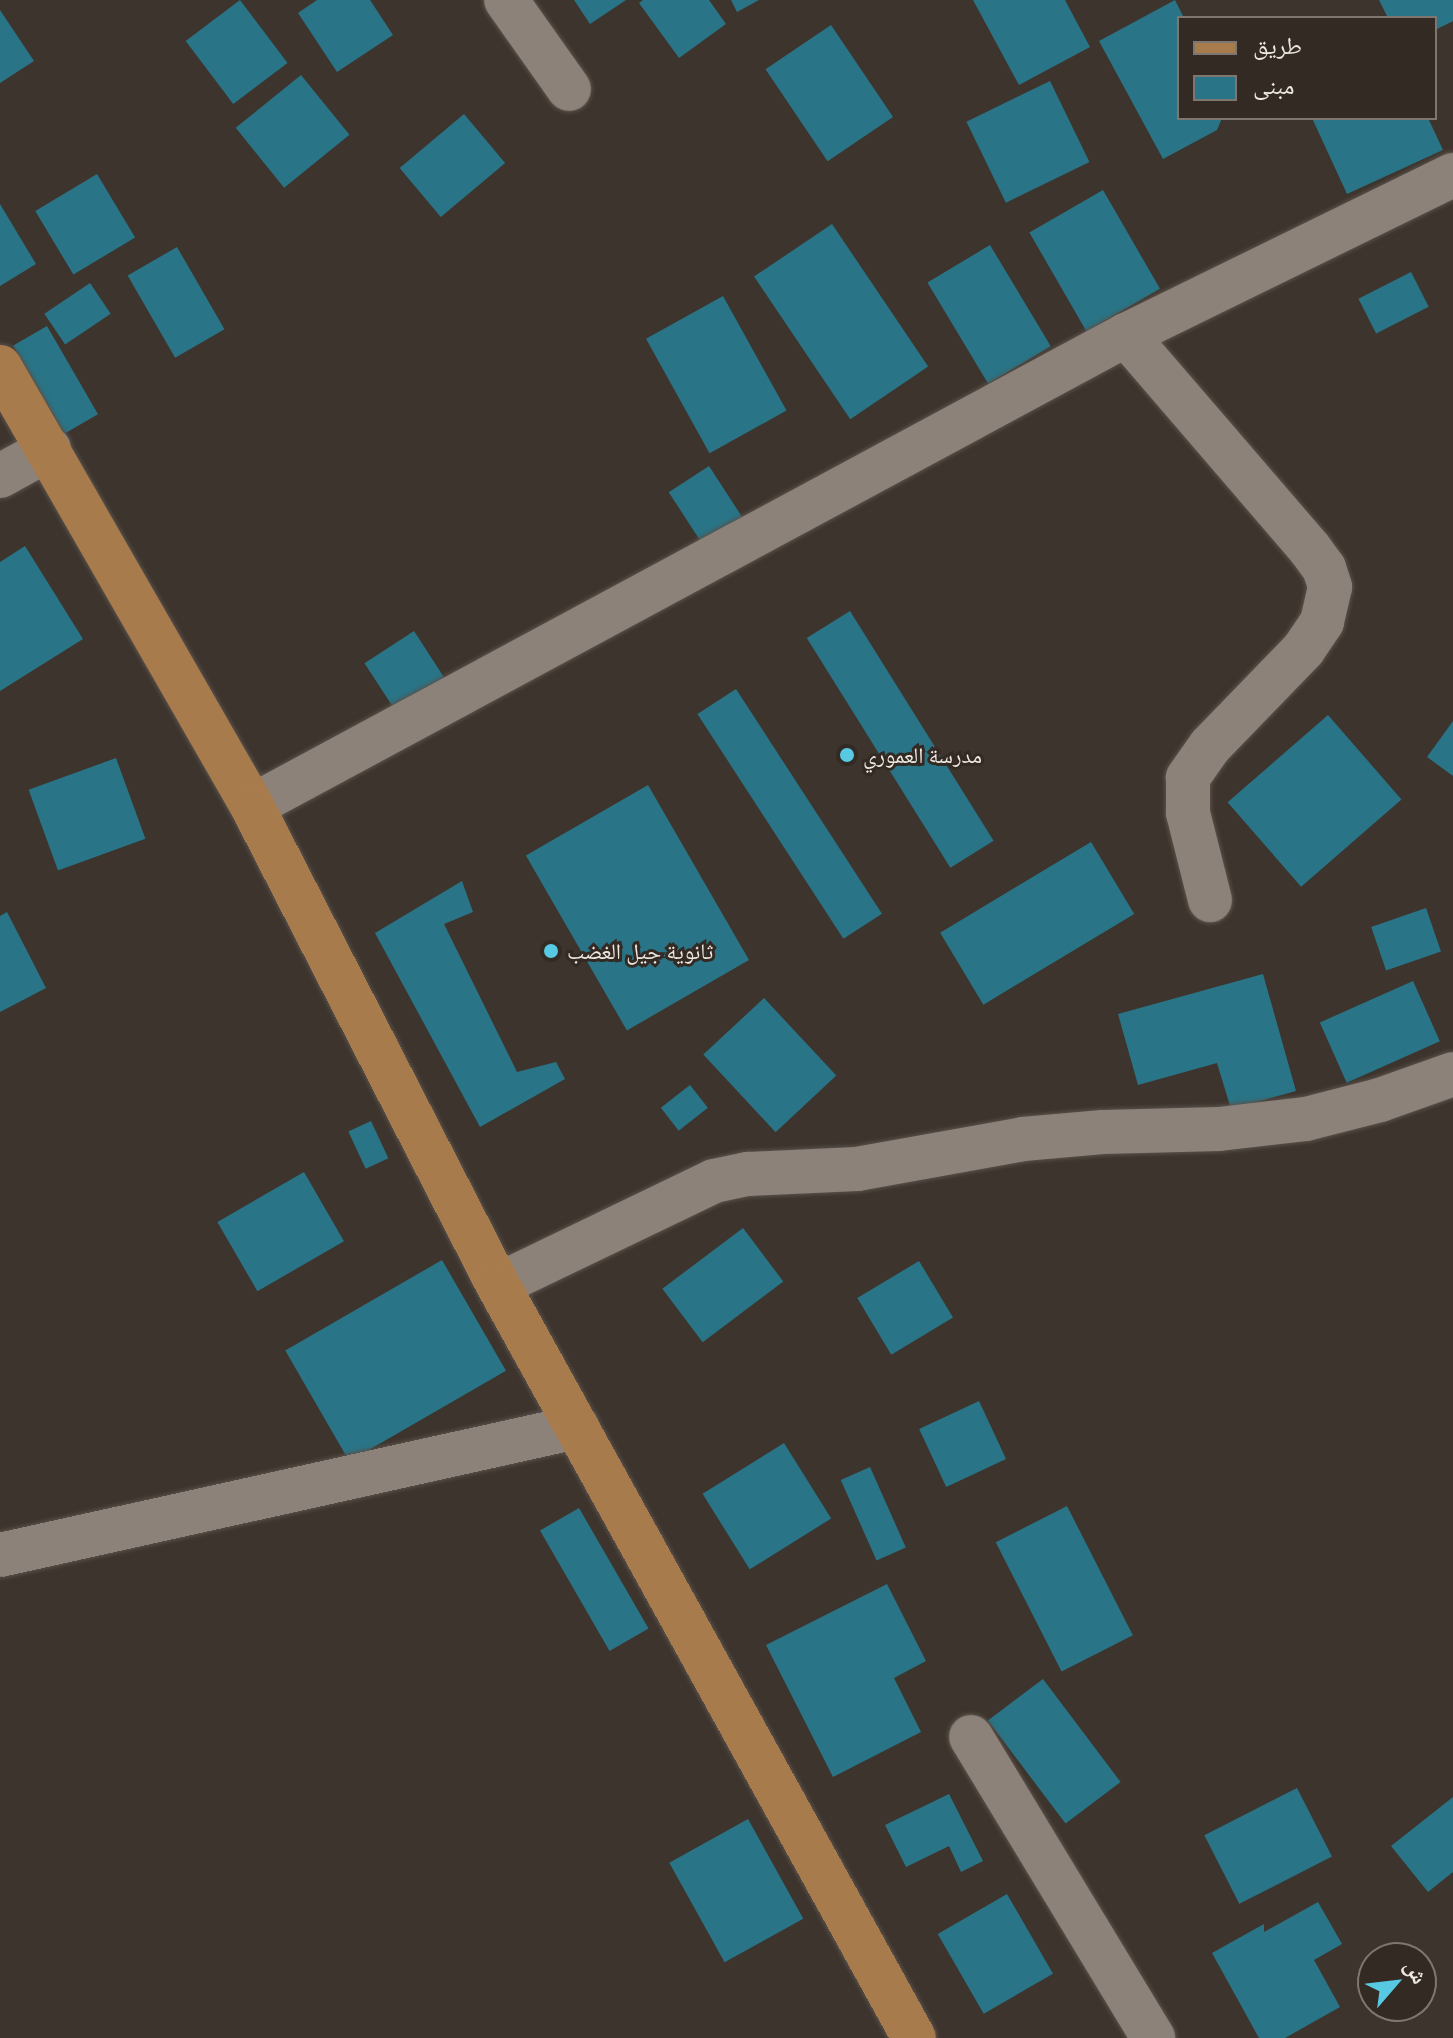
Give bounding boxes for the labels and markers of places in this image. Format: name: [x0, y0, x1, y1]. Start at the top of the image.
place label: مدرسة العموري: [863, 742, 982, 768]
marker: مدرسة العموري: [838, 746, 856, 764]
place label: ثانوية جيل الغضب: [567, 938, 713, 964]
marker: ثانوية جيل الغضب: [542, 942, 560, 960]

